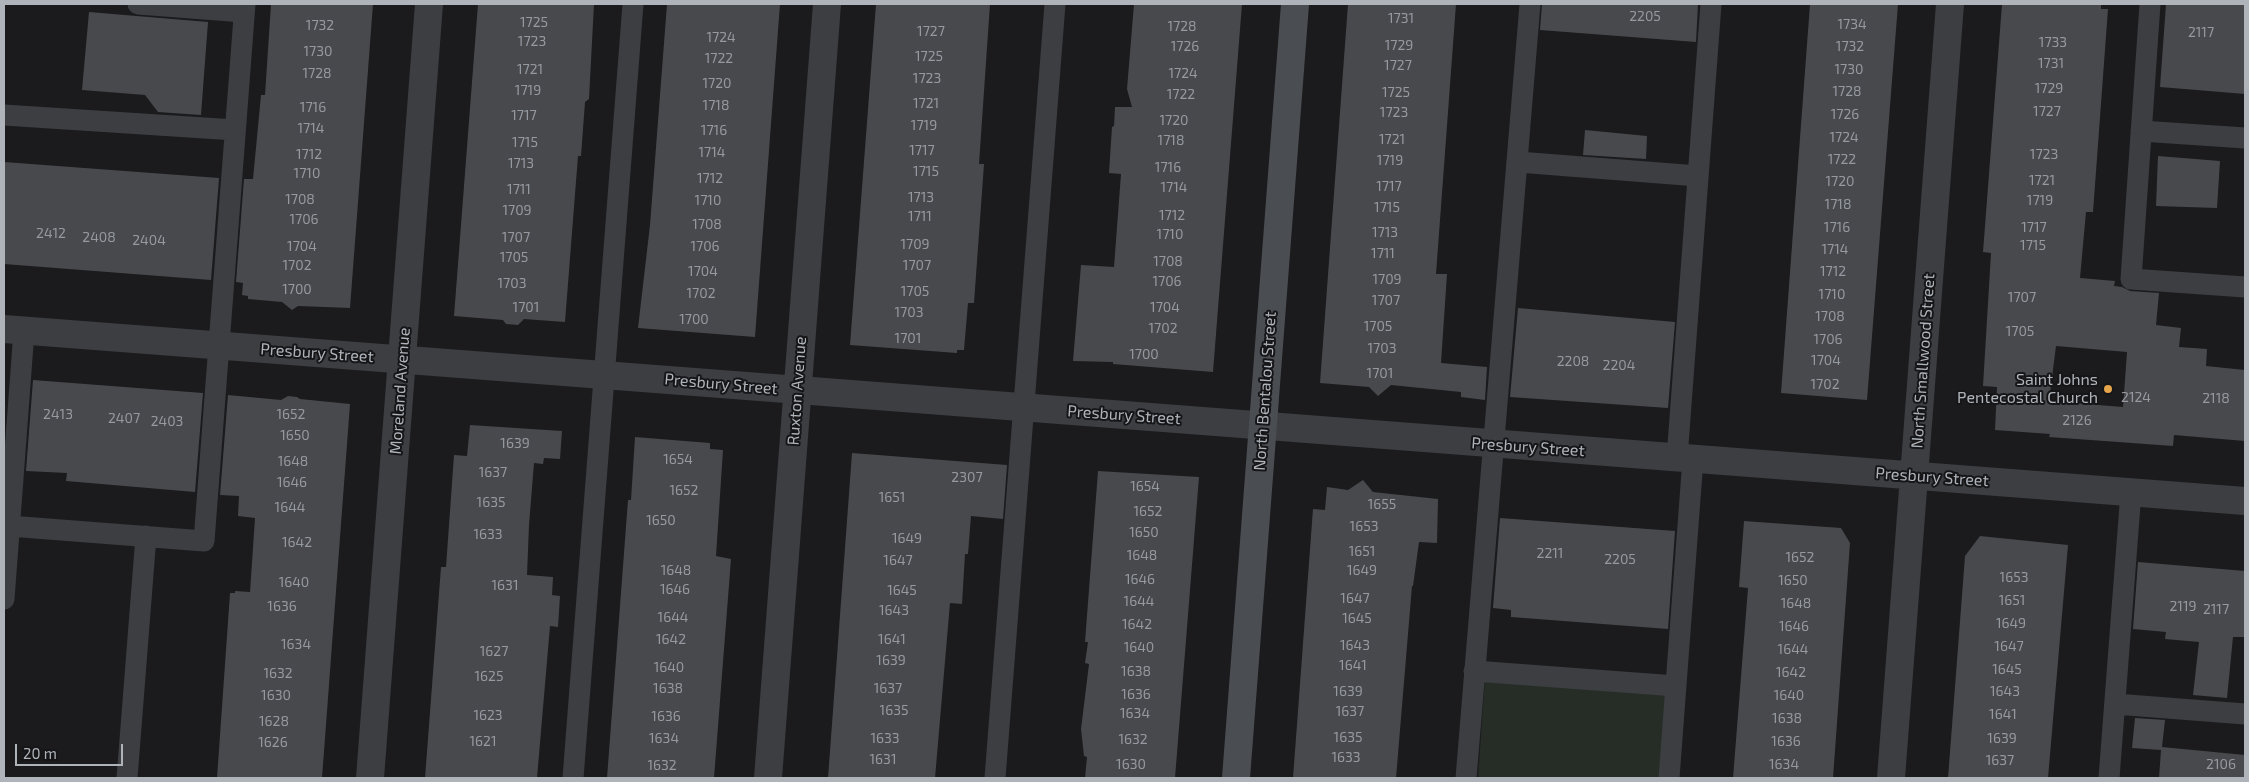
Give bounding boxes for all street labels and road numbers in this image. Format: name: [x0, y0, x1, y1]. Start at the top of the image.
street label: North Smallwood Street: [1907, 273, 1939, 449]
street label: North Bentalou Street: [1250, 311, 1280, 471]
street label: Moreland Avenue: [386, 327, 414, 455]
street label: Ruxton Avenue: [784, 336, 810, 446]
street label: Presbury Street: [260, 339, 374, 367]
street label: Presbury Street: [664, 369, 778, 399]
street label: Presbury Street: [1067, 401, 1181, 429]
street label: Presbury Street: [1471, 433, 1585, 461]
street label: Presbury Street: [1875, 463, 1989, 491]

